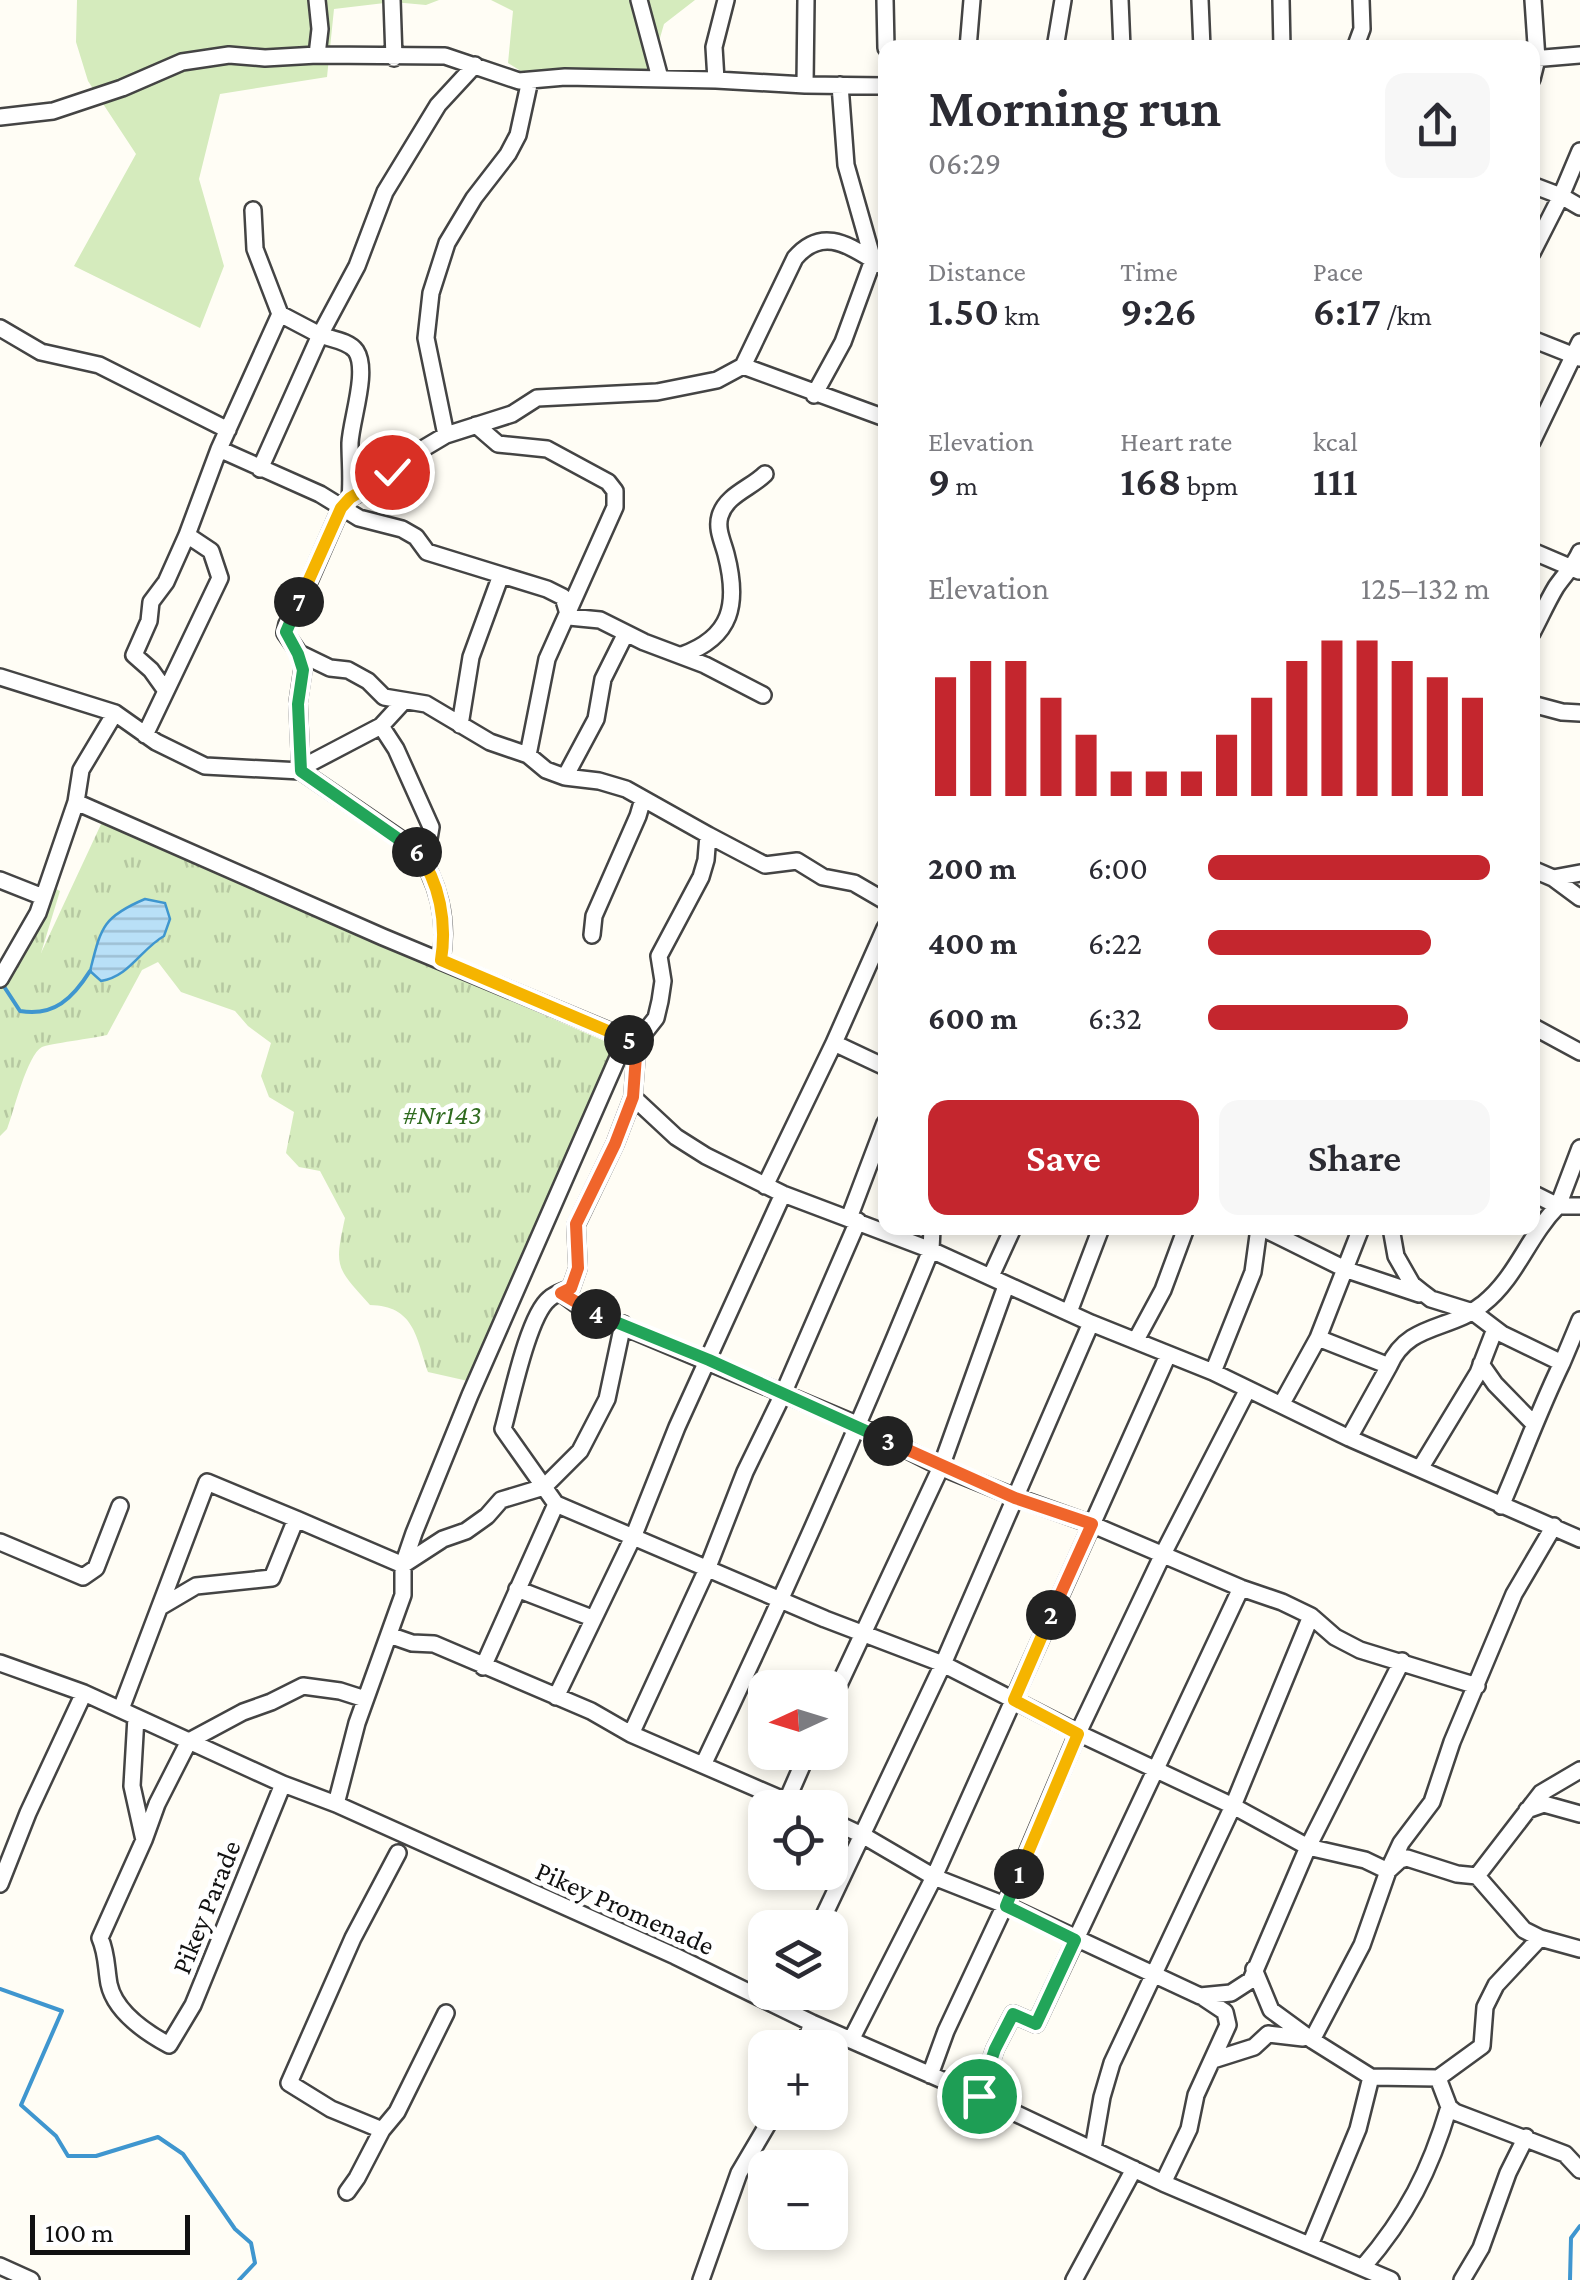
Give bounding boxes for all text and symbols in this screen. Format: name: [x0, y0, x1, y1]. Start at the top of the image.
button: share: [1385, 73, 1490, 178]
text: Morning run: [928, 77, 1221, 138]
text: 06:29: [928, 145, 1001, 181]
text: Distance: [928, 256, 1026, 287]
text: Time: [1120, 256, 1178, 287]
text: Pace: [1313, 256, 1363, 287]
text: 1.50: [928, 287, 999, 334]
text: 9:26: [1120, 287, 1197, 334]
text: 6:17: [1313, 287, 1381, 334]
text: km: [999, 300, 1040, 331]
text: /km: [1381, 300, 1432, 331]
text: Elevation: [928, 426, 1034, 457]
text: Heart rate: [1120, 426, 1232, 457]
text: kcal: [1313, 426, 1358, 457]
pin: [350, 430, 435, 515]
icon: check: [365, 445, 420, 500]
text: 9: [928, 457, 950, 504]
text: 168: [1120, 457, 1181, 504]
text: 111: [1313, 457, 1358, 504]
text: m: [950, 470, 978, 501]
text: bpm: [1181, 470, 1238, 501]
text: Elevation: [928, 570, 1049, 606]
text: 125–132 m: [1361, 570, 1490, 606]
pin: 7: [274, 577, 324, 627]
text: 7: [292, 586, 306, 617]
pin: 6: [392, 827, 442, 877]
text: 6: [409, 836, 425, 867]
text: 200 m: [928, 850, 1016, 886]
text: 6:00: [1088, 850, 1148, 886]
text: 400 m: [928, 925, 1017, 961]
text: 6:22: [1088, 925, 1142, 961]
text: 600 m: [928, 1000, 1018, 1036]
text: 6:32: [1088, 1000, 1142, 1036]
pin: 5: [604, 1015, 654, 1065]
text: 5: [622, 1024, 636, 1055]
park label: #Nr143: [402, 1099, 482, 1130]
button: Save: [928, 1100, 1199, 1215]
button: Share: [1219, 1100, 1490, 1215]
pin: 4: [571, 1289, 621, 1339]
text: 4: [588, 1298, 604, 1329]
pin: 3: [863, 1416, 913, 1466]
text: 3: [881, 1425, 895, 1456]
pin: 2: [1026, 1590, 1076, 1640]
text: 2: [1044, 1599, 1058, 1630]
north arrow: [748, 1670, 848, 1770]
map controls: [748, 1670, 848, 2250]
button: locate: [748, 1790, 848, 1890]
street label: Pikey Parade: [165, 1836, 247, 1978]
pin: 1: [994, 1849, 1044, 1899]
street label: Pikey Promenade: [531, 1855, 719, 1961]
text: 1: [1014, 1858, 1024, 1889]
button: layers: [748, 1910, 848, 2010]
button: +: [748, 2030, 848, 2130]
pin: [937, 2054, 1022, 2139]
icon: arrive: [952, 2069, 1007, 2124]
button: −: [748, 2150, 848, 2250]
scale bar: [30, 2210, 190, 2254]
text: 100 m: [45, 2217, 114, 2248]

